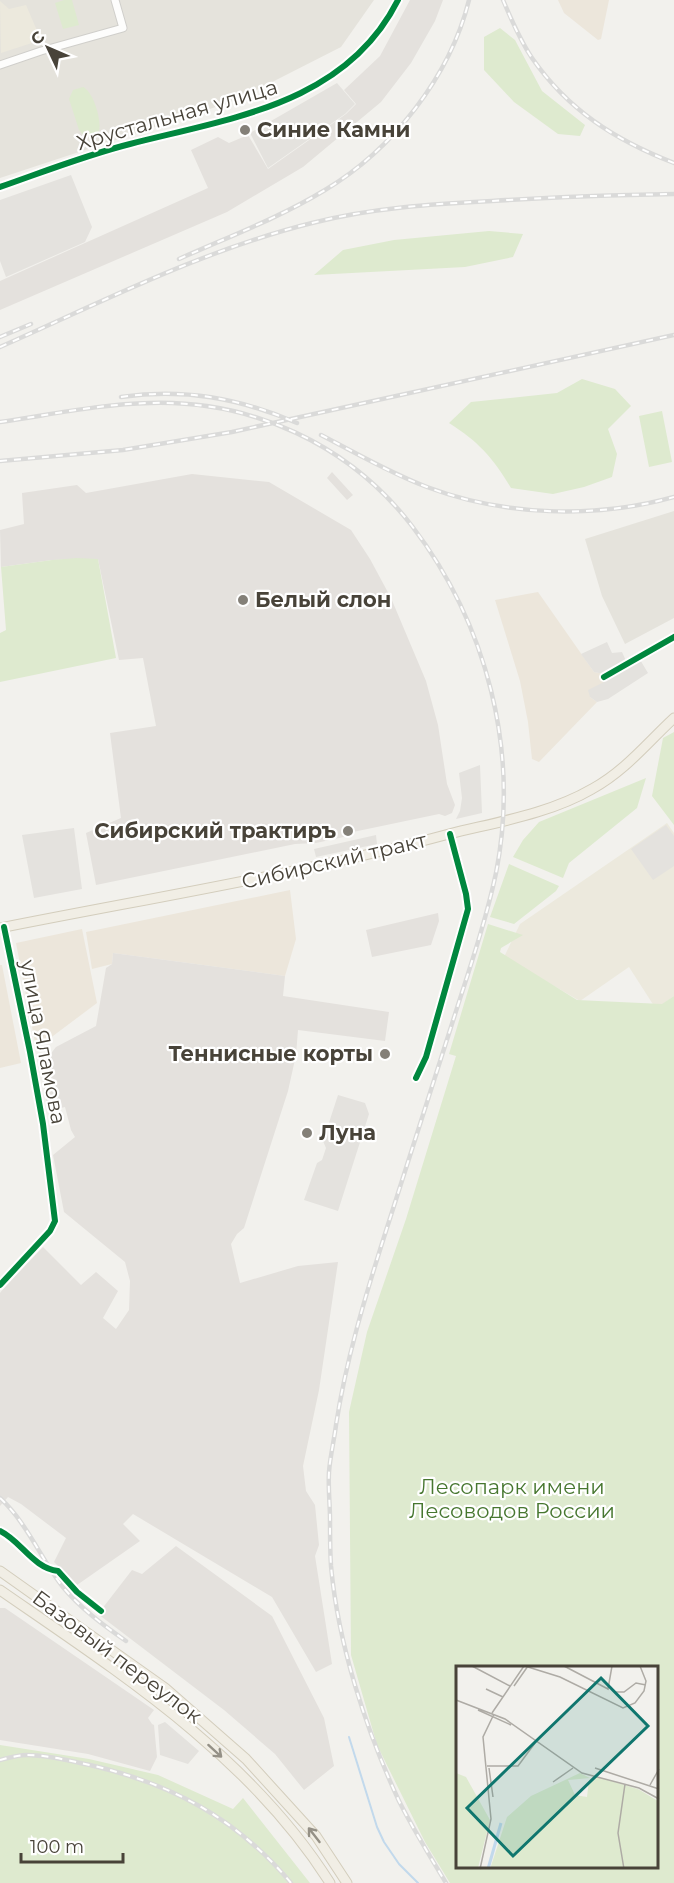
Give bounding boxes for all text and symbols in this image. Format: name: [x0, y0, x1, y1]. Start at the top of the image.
north arrow: [18, 18, 78, 78]
text: С: [27, 27, 49, 49]
street label: Хрустальная улица: [73, 74, 280, 155]
place label: Синие Камни: [257, 117, 410, 142]
marker: Синие Камни: [238, 123, 252, 137]
place label: Белый слон: [255, 587, 391, 612]
marker: Белый слон: [236, 593, 250, 607]
place label: Сибирский трактиръ: [94, 818, 336, 843]
marker: Сибирский трактиръ: [341, 824, 355, 838]
street label: Сибирский тракт: [239, 827, 429, 894]
street label: улица Яламова: [15, 957, 72, 1126]
place label: Теннисные корты: [168, 1041, 373, 1066]
marker: Теннисные корты: [378, 1047, 392, 1061]
place label: Луна: [319, 1120, 376, 1145]
marker: Луна: [300, 1126, 314, 1140]
park label: Лесопарк имени Лесоводов России: [409, 1474, 615, 1523]
street label: Базовый переулок: [28, 1585, 207, 1728]
inset map: [456, 1666, 659, 1868]
one-way arrow: [207, 1744, 222, 1758]
scale bar: [21, 1826, 123, 1864]
one-way arrow: [308, 1827, 321, 1843]
text: 100 m: [30, 1836, 84, 1858]

